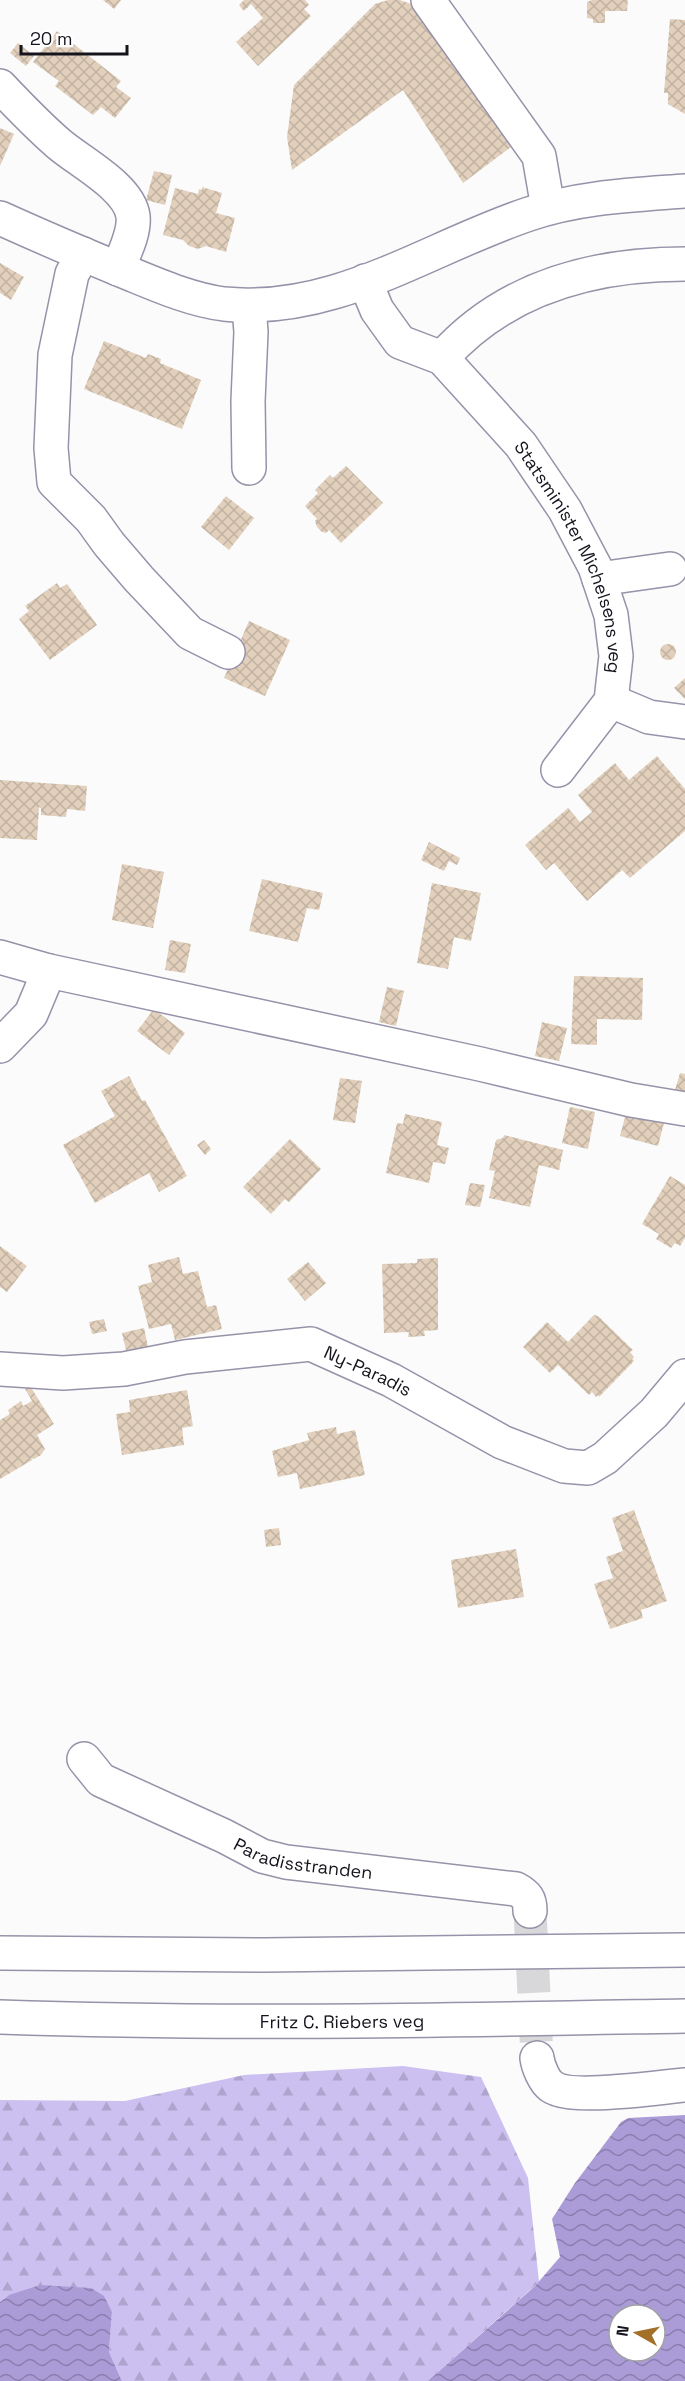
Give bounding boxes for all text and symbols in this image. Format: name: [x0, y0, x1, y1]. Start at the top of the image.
scale bar: [21, 18, 128, 56]
text: 20 m: [30, 27, 73, 50]
street label: Statsminister Michelsens veg: [510, 436, 628, 675]
street label: Ny-Paradis: [321, 1340, 416, 1401]
street label: Paradisstranden: [230, 1832, 374, 1884]
street label: Fritz C. Riebers veg: [260, 2009, 424, 2033]
north arrow: [607, 2303, 667, 2363]
text: N: [611, 2324, 634, 2338]

